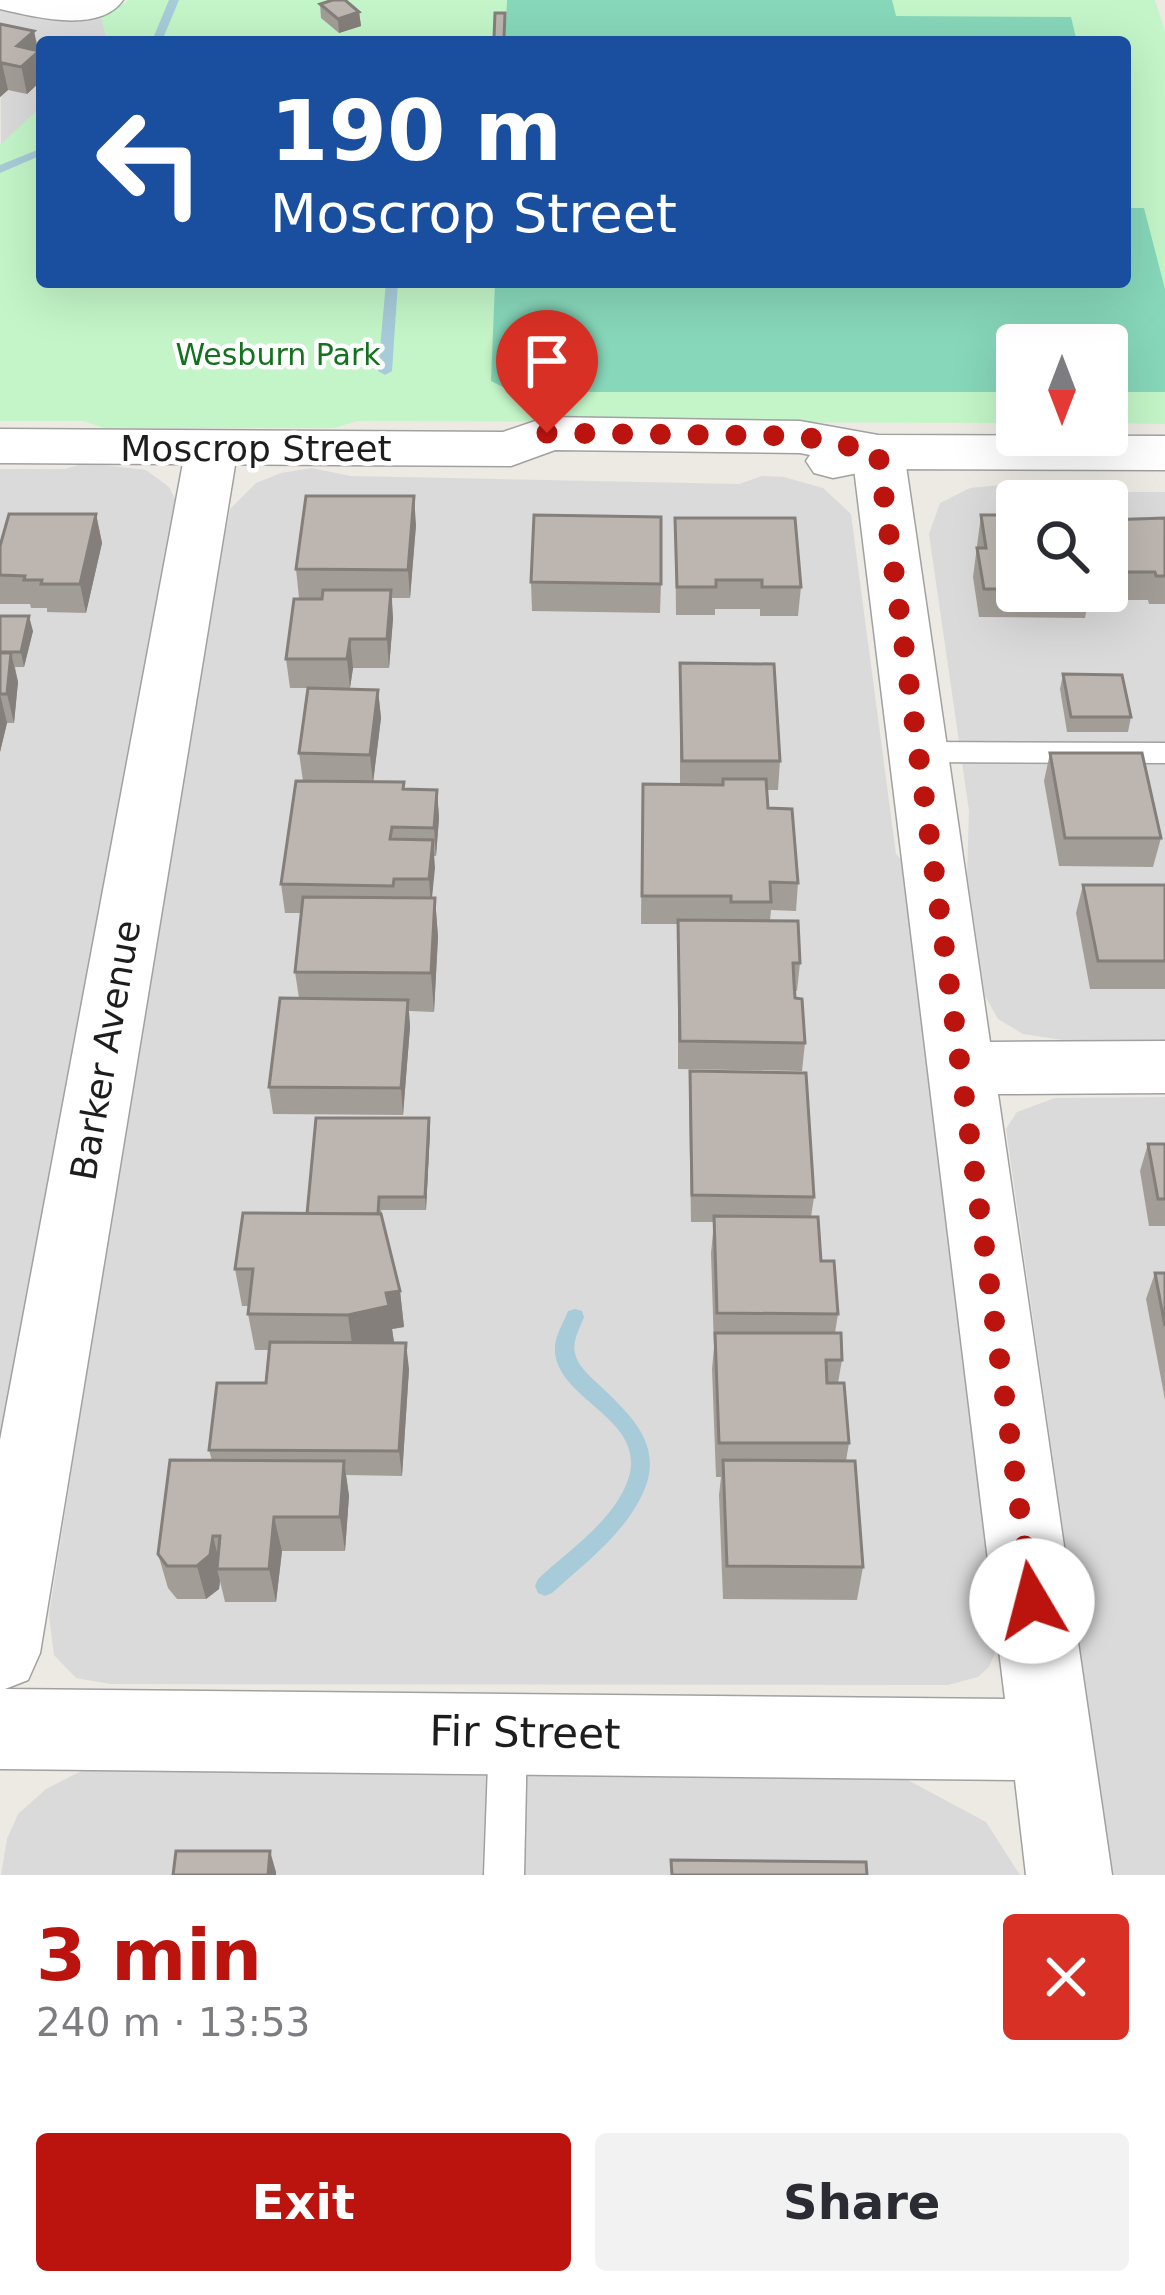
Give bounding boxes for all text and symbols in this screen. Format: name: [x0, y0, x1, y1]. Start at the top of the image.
text: 190 m: [270, 82, 562, 180]
icon: left: [72, 84, 228, 240]
text: Moscrop Street: [270, 182, 677, 245]
pin: [496, 310, 598, 433]
north arrow: [996, 324, 1128, 456]
map controls: [996, 324, 1128, 612]
icon: arrive: [514, 328, 580, 394]
park label: Wesburn Park: [175, 337, 381, 372]
street label: Moscrop Street: [120, 428, 392, 469]
button: search: [996, 480, 1128, 612]
street label: Barker Avenue: [62, 917, 149, 1183]
position arrow: [969, 1538, 1095, 1664]
street label: Fir Street: [429, 1706, 621, 1759]
text: 3 min: [36, 1913, 262, 1997]
button: close: [1003, 1914, 1129, 2040]
text: 240 m · 13:53: [36, 2000, 310, 2045]
button: Exit: [36, 2133, 571, 2271]
button: Share: [595, 2133, 1129, 2271]

